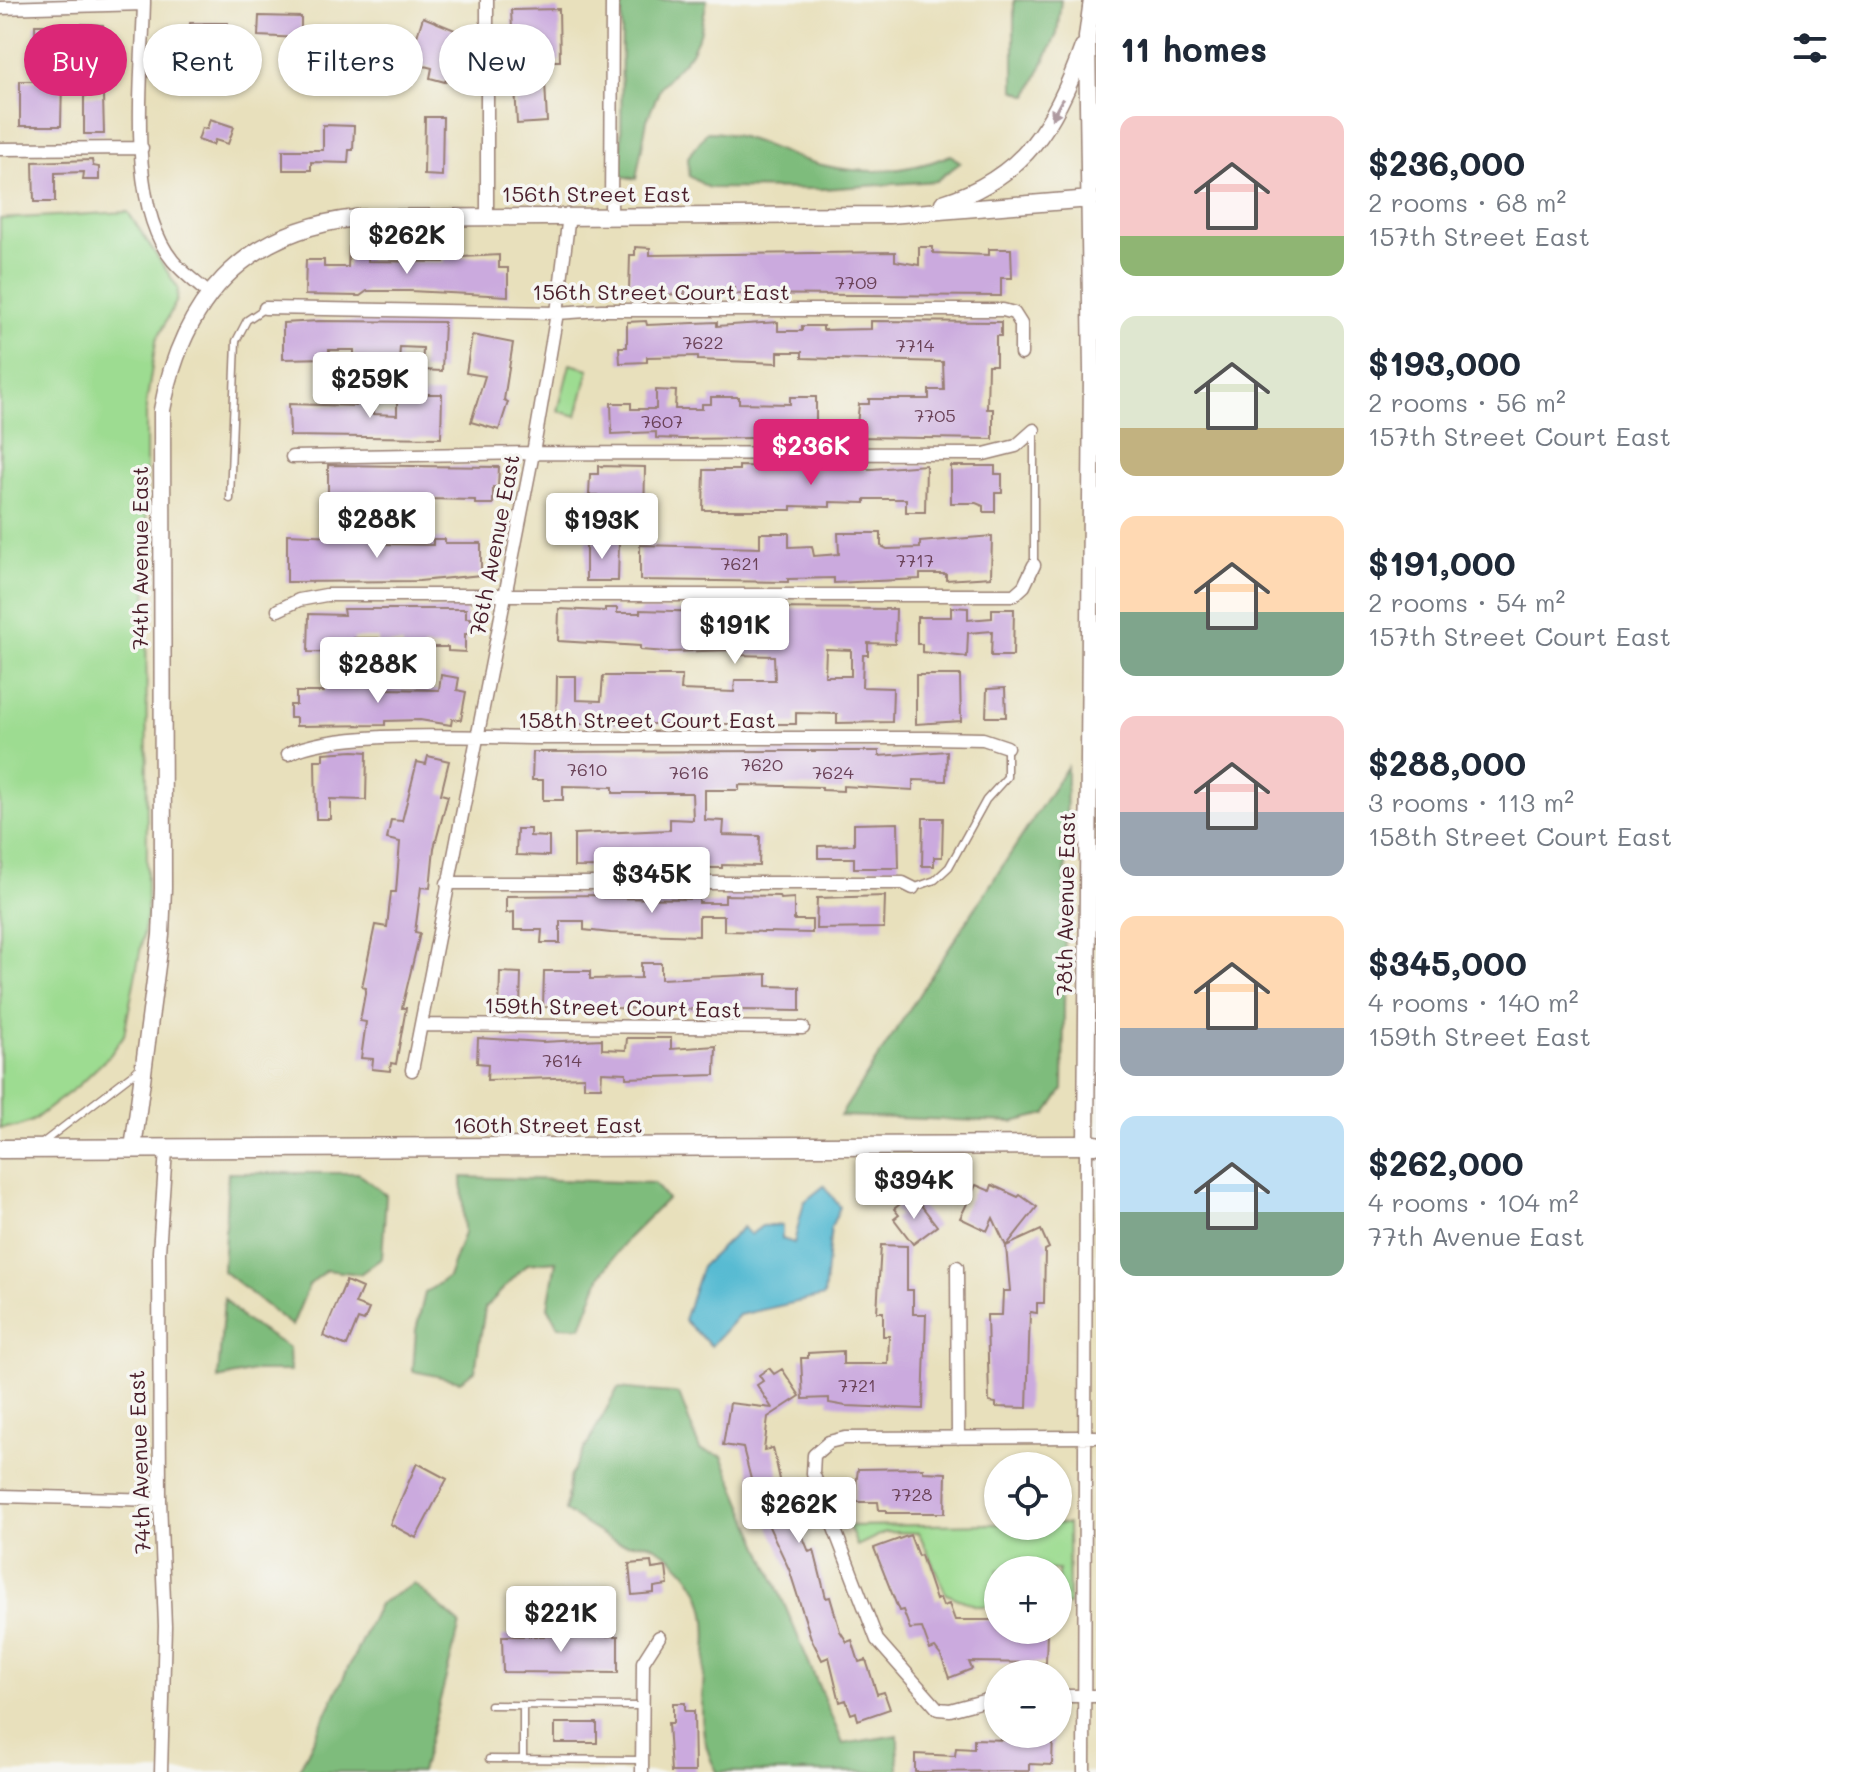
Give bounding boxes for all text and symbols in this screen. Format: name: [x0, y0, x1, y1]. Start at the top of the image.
chip: Buy: [24, 24, 127, 96]
chip: Rent: [143, 24, 262, 96]
chip: Filters: [278, 24, 423, 96]
chip: New: [439, 24, 555, 96]
text: 11 homes: [1120, 26, 1267, 71]
icon: filters: [1788, 26, 1832, 70]
one-way arrow: [1050, 97, 1063, 120]
text: $236,000: [1368, 140, 1525, 185]
icon: home: [1184, 148, 1280, 244]
street label: 156th Street East: [502, 179, 690, 208]
text: 2 rooms · 68 m²: [1368, 185, 1566, 219]
pin: $262K: [351, 208, 463, 276]
text: $262K: [368, 217, 446, 251]
text: 157th Street East: [1368, 219, 1590, 253]
house number: 7709: [835, 270, 877, 294]
street label: 156th Street Court East: [532, 277, 790, 306]
house number: 7622: [683, 330, 723, 354]
house number: 7714: [896, 333, 935, 357]
text: $193,000: [1368, 340, 1521, 385]
icon: home: [1184, 348, 1280, 444]
pin: $259K: [314, 352, 426, 420]
text: $259K: [331, 361, 409, 395]
text: 2 rooms · 56 m²: [1368, 385, 1566, 419]
house number: 7705: [914, 403, 956, 427]
house number: 7607: [641, 409, 683, 433]
pin: $236K: [755, 419, 867, 487]
text: 157th Street Court East: [1368, 419, 1671, 453]
text: $236K: [771, 428, 851, 462]
street label: 76th Avenue East: [462, 452, 526, 638]
street label: 74th Avenue East: [125, 466, 154, 650]
pin: $288K: [321, 492, 433, 560]
pin: $193K: [546, 493, 658, 561]
text: $288K: [337, 501, 417, 535]
text: $193K: [564, 502, 640, 536]
text: $191,000: [1368, 540, 1516, 585]
house number: 7717: [896, 548, 934, 572]
icon: home: [1184, 548, 1280, 644]
house number: 7621: [721, 551, 759, 575]
text: 2 rooms · 54 m²: [1368, 585, 1565, 619]
pin: $191K: [679, 598, 791, 666]
text: $191K: [699, 607, 771, 641]
text: 157th Street Court East: [1368, 619, 1671, 653]
pin: $288K: [322, 637, 434, 705]
text: $288K: [338, 646, 418, 680]
street label: 158th Street Court East: [518, 705, 776, 734]
text: $288,000: [1368, 740, 1526, 785]
icon: home: [1184, 748, 1280, 844]
house number: 7620: [741, 752, 783, 776]
house number: 7610: [567, 757, 607, 781]
house number: 7616: [669, 760, 709, 784]
house number: 7624: [812, 760, 854, 784]
text: 3 rooms · 113 m²: [1368, 785, 1574, 819]
street label: 78th Avenue East: [1049, 812, 1081, 996]
text: 158th Street Court East: [1368, 819, 1672, 853]
pin: $345K: [596, 847, 708, 915]
text: $345K: [612, 856, 692, 890]
text: $345,000: [1368, 940, 1527, 985]
icon: home: [1184, 948, 1280, 1044]
text: 4 rooms · 140 m²: [1368, 985, 1579, 1019]
street label: 159th Street Court East: [484, 990, 742, 1024]
text: 159th Street East: [1368, 1019, 1591, 1053]
house number: 7614: [542, 1048, 582, 1072]
street label: 160th Street East: [453, 1110, 643, 1139]
text: $262,000: [1368, 1140, 1524, 1185]
icon: home: [1184, 1148, 1280, 1244]
pin: $394K: [858, 1153, 970, 1221]
text: $394K: [874, 1162, 954, 1196]
text: 4 rooms · 104 m²: [1368, 1185, 1579, 1219]
text: 77th Avenue East: [1368, 1219, 1585, 1253]
street label: 74th Avenue East: [121, 1369, 157, 1555]
house number: 7721: [838, 1373, 876, 1397]
map controls: [984, 1452, 1072, 1748]
button: locate: [984, 1452, 1072, 1540]
pin: $262K: [743, 1477, 855, 1545]
house number: 7728: [892, 1482, 933, 1506]
text: $262K: [760, 1486, 838, 1520]
button: +: [984, 1556, 1072, 1644]
pin: $221K: [505, 1586, 617, 1654]
text: $221K: [524, 1595, 598, 1629]
button: −: [984, 1660, 1072, 1748]

